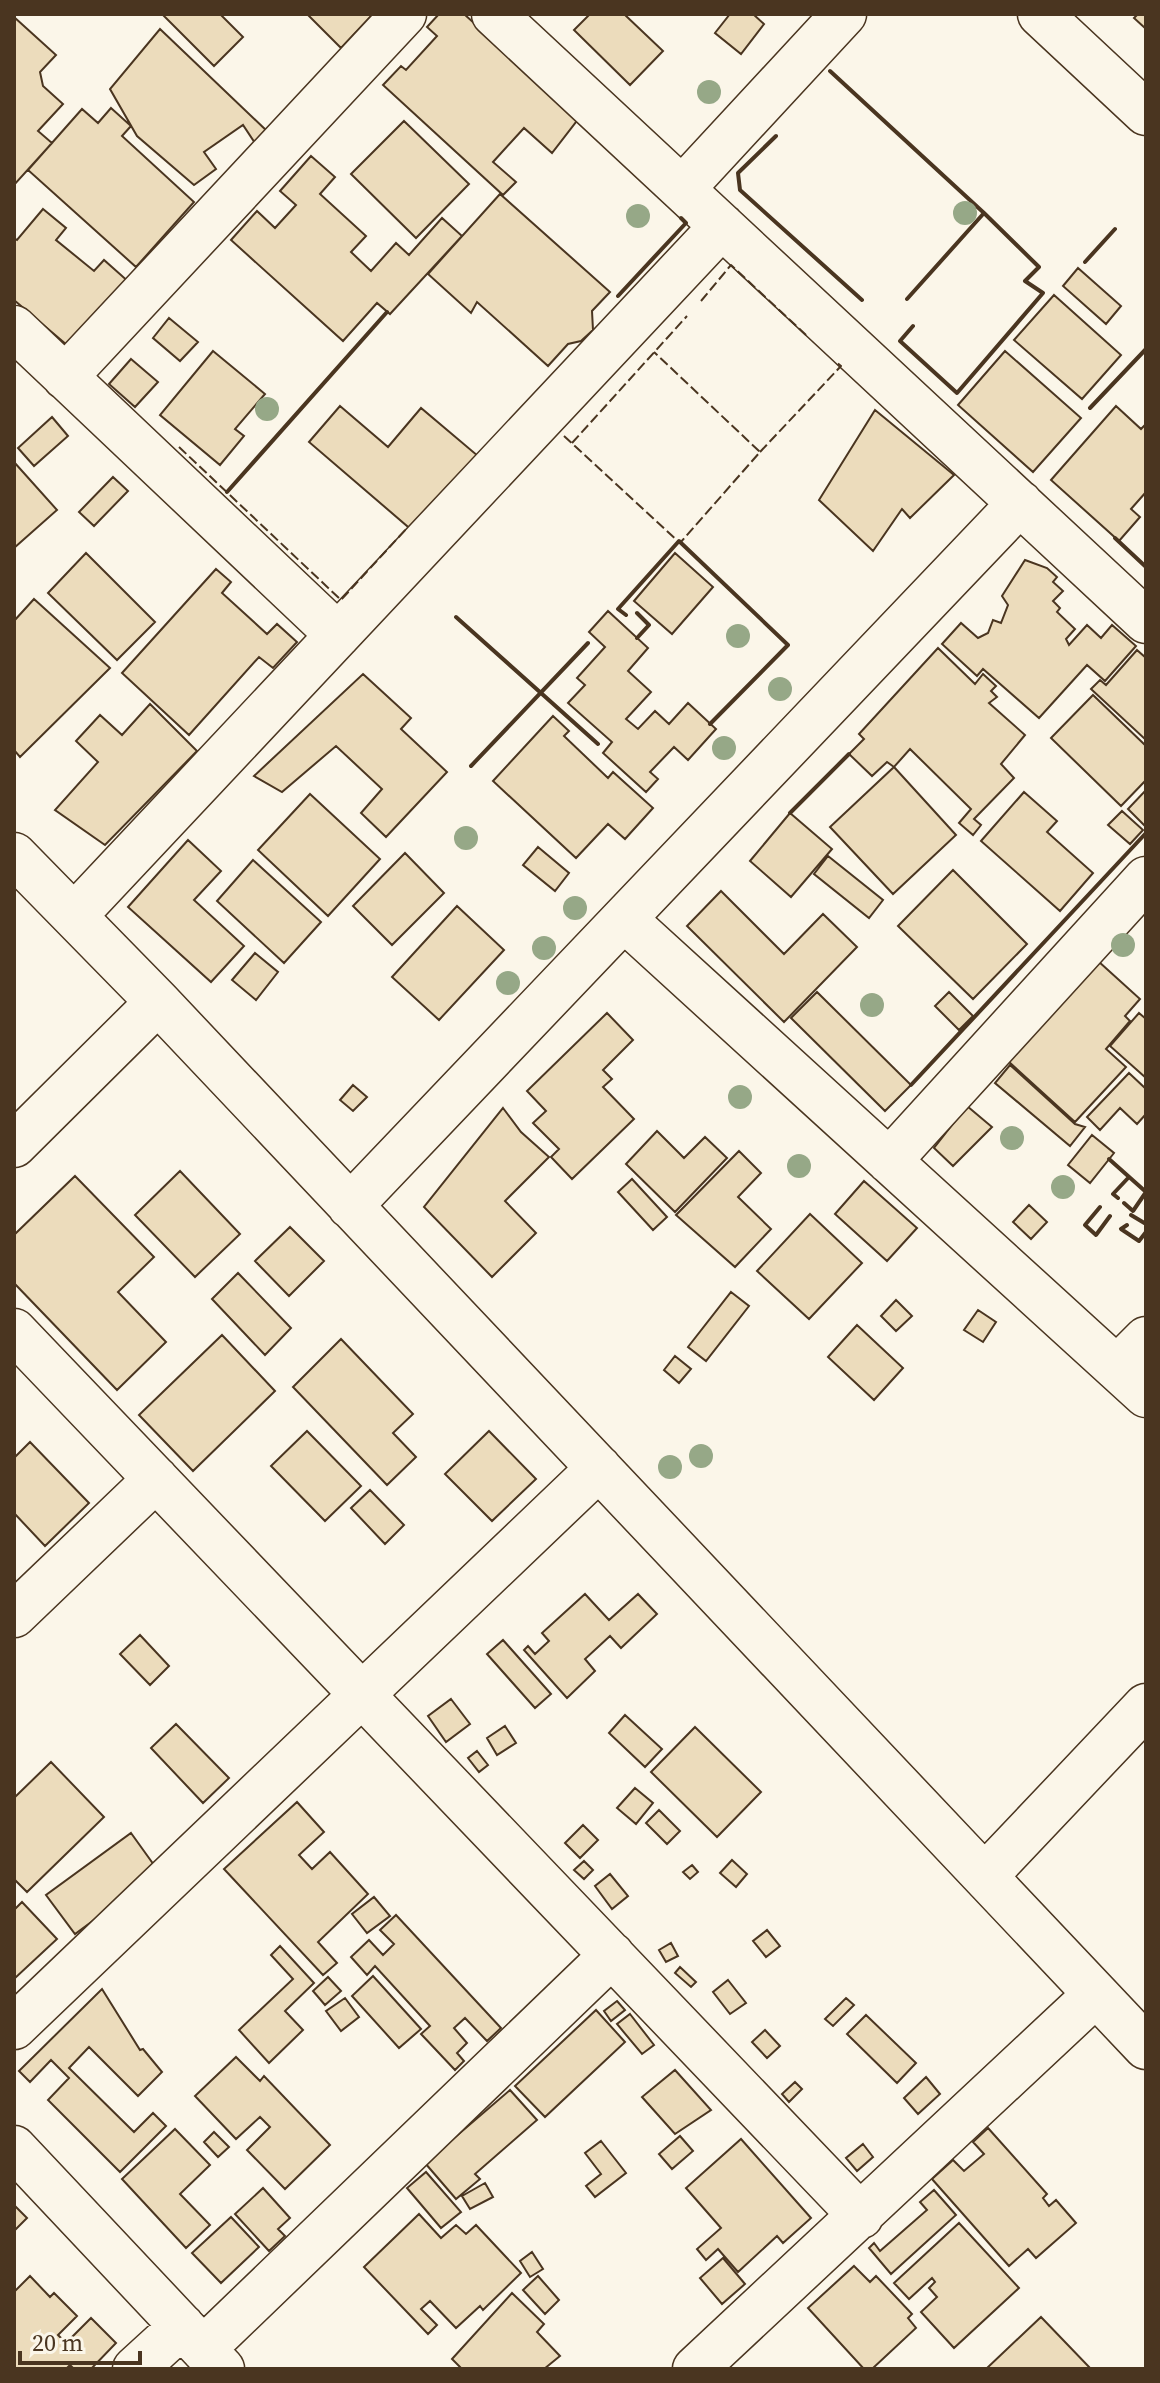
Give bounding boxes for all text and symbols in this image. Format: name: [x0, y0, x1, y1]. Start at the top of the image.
scale bar: [20, 2315, 140, 2365]
text: 20 m: [32, 2326, 83, 2359]

